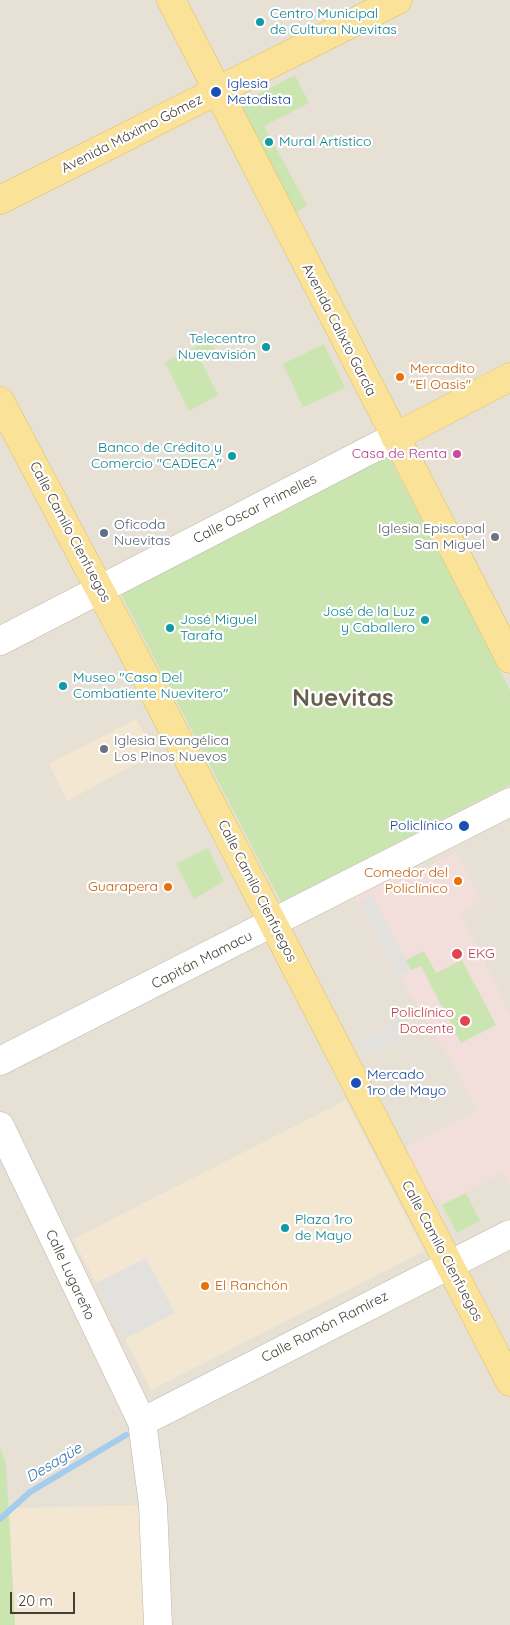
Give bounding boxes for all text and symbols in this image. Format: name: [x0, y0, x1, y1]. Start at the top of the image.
place label: Centro Municipal de Cultura Nuevitas: [270, 6, 397, 38]
marker: Centro Municipal de Cultura Nuevitas: [254, 16, 266, 28]
place label: Iglesia Metodista: [227, 76, 291, 108]
marker: Iglesia Metodista: [209, 85, 223, 99]
street label: Avenida Máximo Gómez: [59, 91, 205, 177]
place label: Mural Artístico: [279, 134, 371, 150]
marker: Mural Artístico: [263, 136, 275, 148]
street label: Avenida Calixto García: [298, 261, 380, 399]
place label: Telecentro Nuevavisión: [178, 331, 256, 364]
marker: Telecentro Nuevavisión: [260, 341, 272, 353]
place label: Mercadito "El Oasis": [410, 361, 475, 394]
marker: Mercadito "El Oasis": [394, 371, 406, 383]
place label: Banco de Crédito y Comercio "CADECA": [91, 440, 222, 472]
place label: Casa de Renta: [352, 446, 447, 462]
marker: Casa de Renta: [451, 448, 463, 460]
marker: Banco de Crédito y Comercio "CADECA": [226, 450, 238, 462]
street label: Calle Camilo Cienfuegos: [26, 459, 114, 605]
street label: Calle Oscar Primelles: [191, 471, 319, 547]
place label: Oficoda Nuevitas: [114, 517, 170, 550]
place label: Iglesia Episcopal San Miguel: [378, 521, 485, 554]
marker: Oficoda Nuevitas: [98, 527, 110, 539]
marker: Iglesia Episcopal San Miguel: [489, 531, 501, 543]
place label: José de la Luz y Caballero: [322, 604, 415, 636]
place label: José Miguel Tarafa: [180, 612, 257, 644]
marker: José de la Luz y Caballero: [419, 614, 431, 626]
marker: José Miguel Tarafa: [164, 622, 176, 634]
place label: Museo "Casa Del Combatiente Nuevitero": [73, 670, 228, 702]
marker: Museo "Casa Del Combatiente Nuevitero": [57, 680, 69, 692]
district label: Nuevitas: [292, 685, 394, 713]
place label: Iglesia Evangélica Los Pinos Nuevos: [114, 733, 229, 766]
marker: Iglesia Evangélica Los Pinos Nuevos: [98, 743, 110, 755]
street label: Calle Camilo Cienfuegos: [214, 817, 300, 965]
place label: Policlínico: [390, 818, 453, 834]
marker: Policlínico: [457, 819, 471, 833]
place label: Comedor del Policlínico: [364, 865, 448, 898]
marker: Comedor del Policlínico: [452, 875, 464, 887]
place label: Guarapera: [88, 879, 158, 895]
marker: Guarapera: [162, 881, 174, 893]
street label: Capitán Mamacu: [149, 927, 255, 993]
place label: EKG: [468, 946, 495, 962]
marker: EKG: [450, 947, 464, 961]
place label: Policlínico Docente: [391, 1005, 454, 1038]
marker: Policlínico Docente: [458, 1014, 472, 1028]
place label: Mercado 1ro de Mayo: [367, 1067, 446, 1100]
marker: Mercado 1ro de Mayo: [349, 1076, 363, 1090]
street label: Calle Camilo Cienfuegos: [398, 1178, 486, 1324]
place label: Plaza 1ro de Mayo: [295, 1212, 353, 1244]
marker: Plaza 1ro de Mayo: [279, 1222, 291, 1234]
street label: Calle Lugareño: [42, 1227, 98, 1323]
place label: El Ranchón: [215, 1278, 288, 1294]
marker: El Ranchón: [199, 1280, 211, 1292]
street label: Calle Ramón Ramírez: [259, 1288, 391, 1366]
water label: Desagüe: [23, 1439, 85, 1487]
scale bar: [12, 1582, 78, 1614]
text: 20 m: [18, 1591, 53, 1610]

